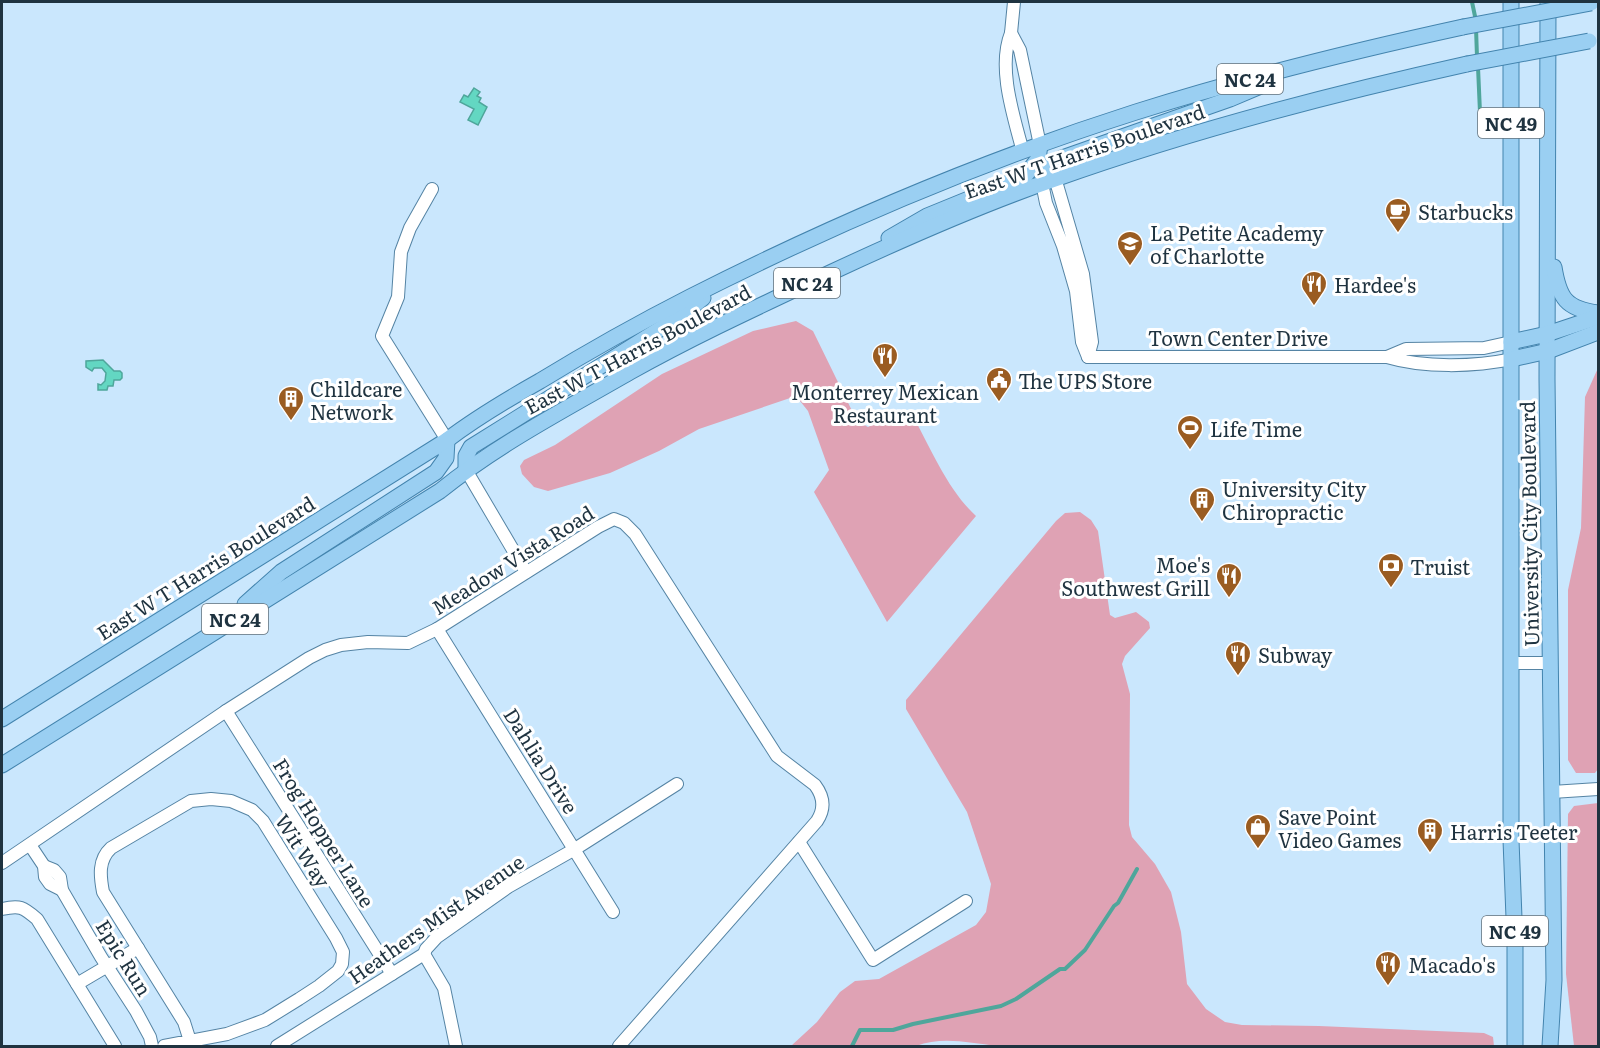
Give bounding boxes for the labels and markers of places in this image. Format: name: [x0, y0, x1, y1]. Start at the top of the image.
cafe icon: Starbucks: [1383, 196, 1413, 234]
place label: Starbucks: [1418, 196, 1513, 226]
place label: La Petite Academy of Charlotte: [1150, 217, 1324, 270]
school or university icon: La Petite Academy of Charlotte: [1115, 229, 1145, 267]
restaurant icon: Hardee's: [1299, 269, 1329, 307]
place label: Hardee's: [1334, 269, 1416, 299]
restaurant icon: Monterrey Mexican Restaurant: [870, 341, 900, 379]
public building icon: The UPS Store: [984, 365, 1014, 403]
place label: The UPS Store: [1018, 365, 1152, 395]
place label: Childcare Network: [310, 373, 402, 426]
place label: Monterrey Mexican Restaurant: [791, 376, 979, 429]
building icon: Childcare Network: [276, 384, 306, 422]
sports icon: Life Time: [1175, 413, 1205, 451]
place label: Life Time: [1210, 413, 1302, 443]
place label: University City Chiropractic: [1222, 473, 1367, 526]
building icon: University City Chiropractic: [1187, 485, 1217, 523]
place label: Moe's Southwest Grill: [1061, 549, 1210, 602]
bank icon: Truist: [1376, 551, 1406, 589]
place label: Truist: [1410, 551, 1470, 581]
restaurant icon: Moe's Southwest Grill: [1214, 561, 1244, 599]
restaurant icon: Subway: [1223, 639, 1253, 677]
place label: Subway: [1258, 639, 1333, 669]
place label: Save Point Video Games: [1278, 801, 1401, 854]
shop icon: Save Point Video Games: [1243, 812, 1273, 850]
building icon: Harris Teeter: [1415, 816, 1445, 854]
place label: Harris Teeter: [1450, 816, 1578, 846]
restaurant icon: Macado's: [1373, 949, 1403, 987]
place label: Macado's: [1408, 949, 1495, 979]

